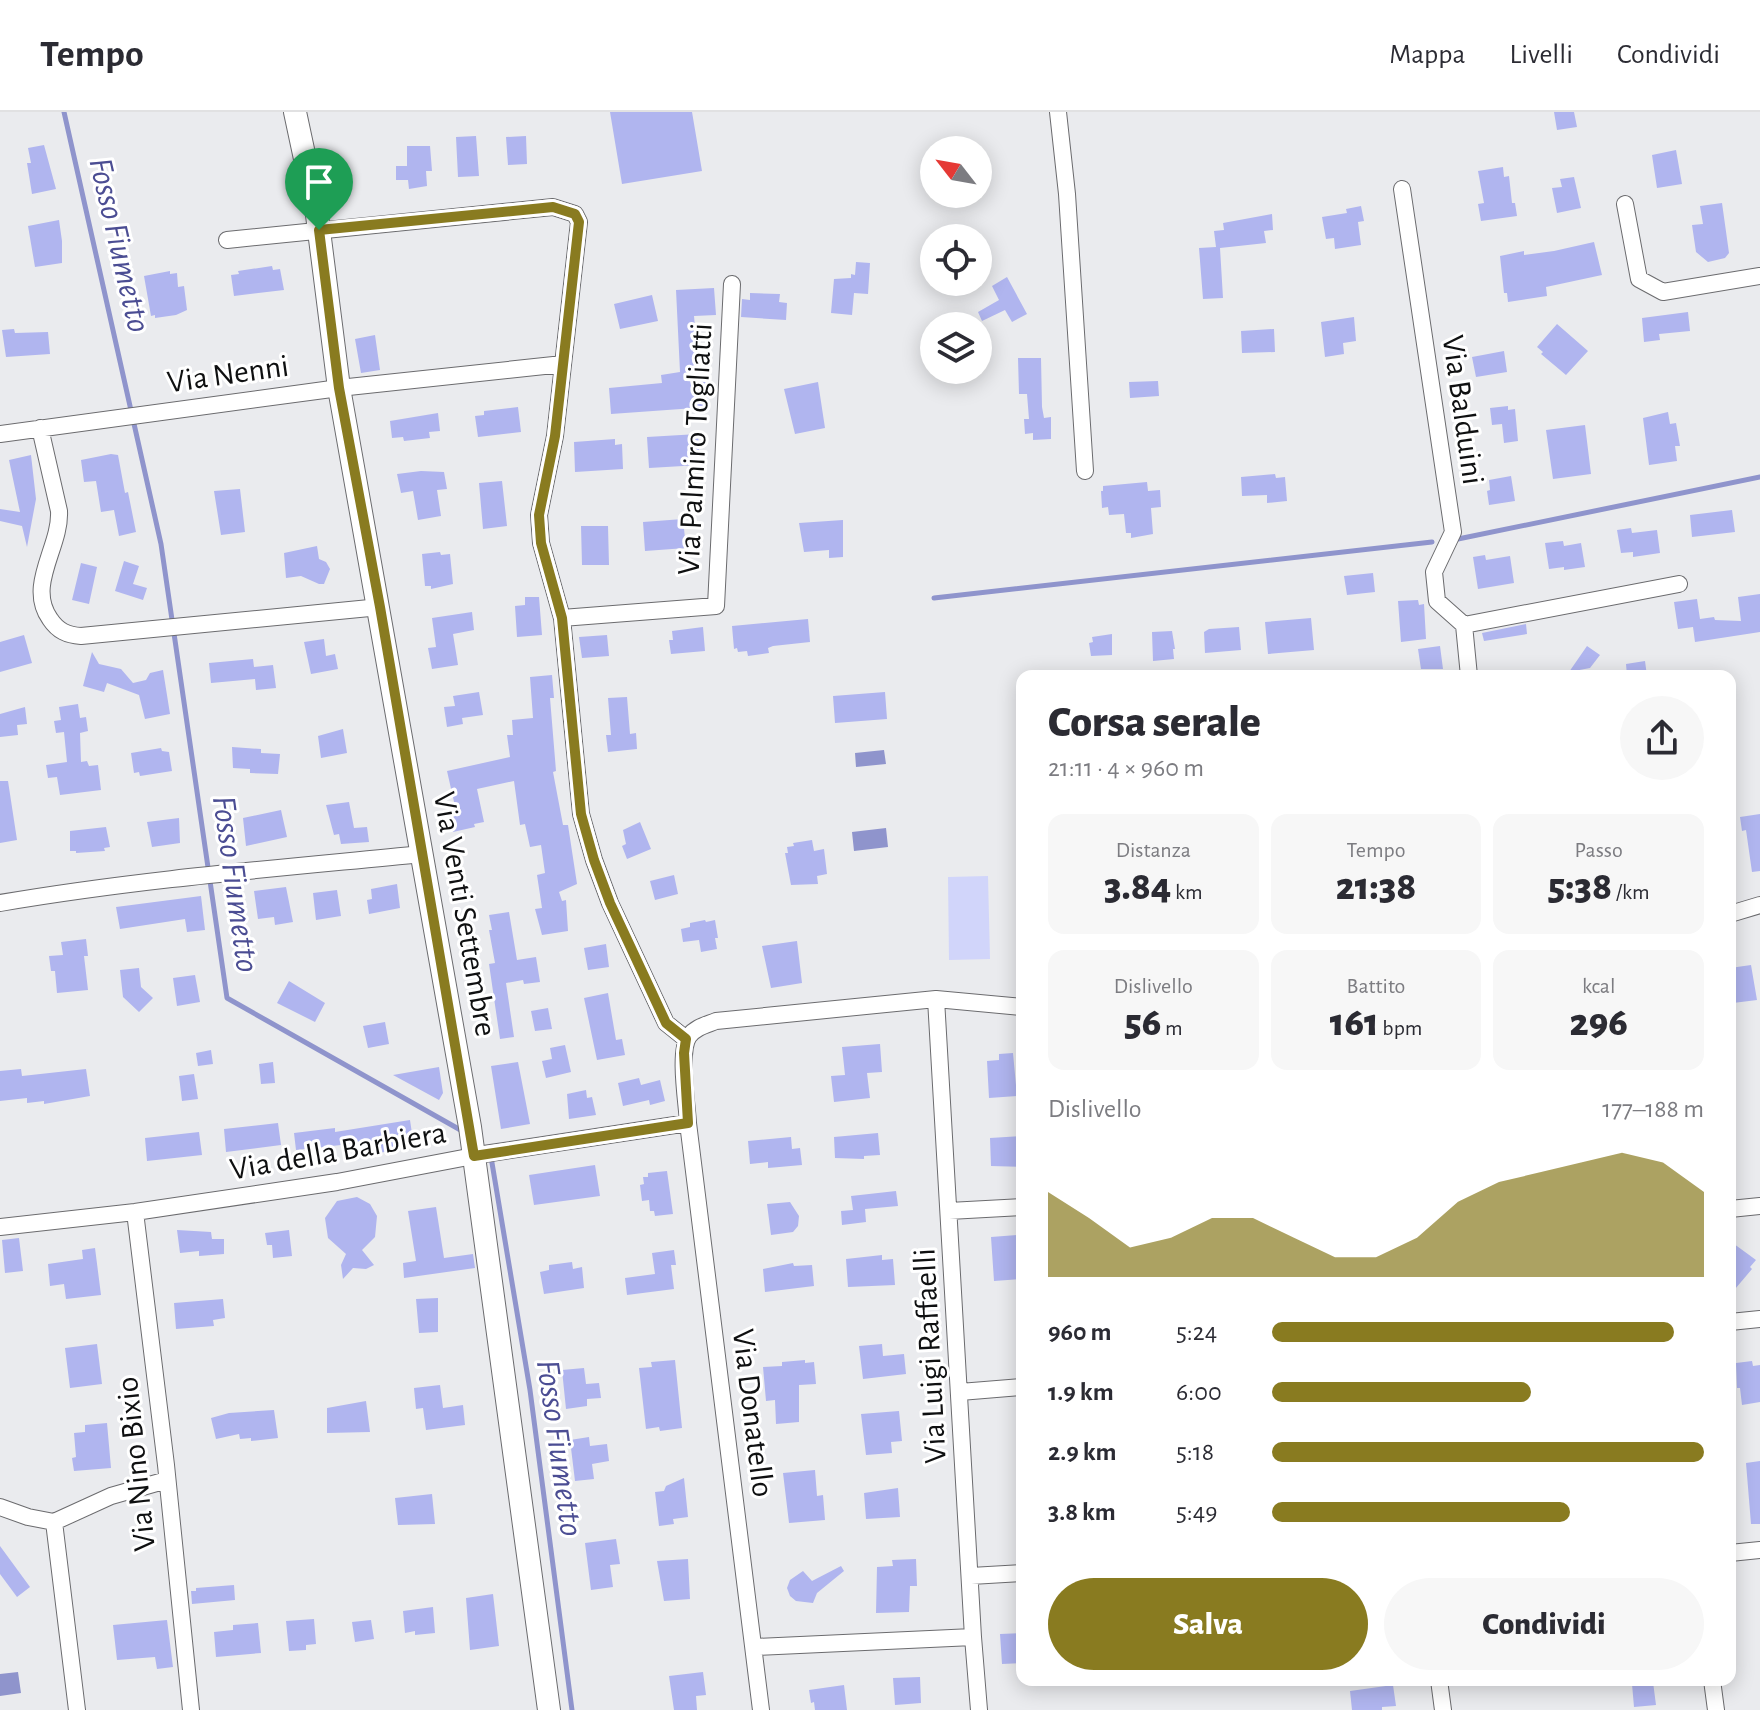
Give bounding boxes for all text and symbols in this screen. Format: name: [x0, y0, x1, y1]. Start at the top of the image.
text: Tempo: [40, 36, 144, 74]
text: Mappa: [1389, 41, 1466, 69]
text: Livelli: [1510, 41, 1573, 69]
text: Condividi: [1617, 41, 1720, 69]
north arrow: [920, 136, 992, 208]
map controls: [920, 136, 992, 384]
pin: [285, 148, 353, 230]
water label: Fosso Fiumetto: [82, 154, 156, 336]
icon: arrive: [297, 160, 341, 204]
button: locate: [920, 224, 992, 296]
button: layers: [920, 312, 992, 384]
street label: Via Palmiro Togliatti: [672, 322, 718, 576]
street label: Via Balduini: [1437, 333, 1489, 487]
street label: Via Nenni: [165, 350, 291, 398]
button: share: [1620, 696, 1704, 780]
text: Corsa serale: [1048, 701, 1261, 745]
text: 21:11 · 4 × 960 m: [1048, 755, 1204, 781]
street label: Via Venti Settembre: [428, 789, 502, 1039]
water label: Fosso Fiumetto: [206, 793, 264, 975]
text: Distanza: [1116, 839, 1191, 861]
text: Tempo: [1346, 839, 1406, 861]
text: Passo: [1575, 839, 1623, 861]
text: 3.84: [1104, 867, 1171, 907]
text: 21:38: [1336, 867, 1416, 907]
text: 5:38: [1548, 867, 1612, 907]
text: km: [1171, 881, 1203, 903]
text: /km: [1612, 881, 1650, 903]
text: Dislivello: [1114, 975, 1193, 997]
text: Battito: [1347, 975, 1405, 997]
text: kcal: [1582, 975, 1615, 997]
text: 56: [1124, 1003, 1161, 1043]
text: 161: [1330, 1003, 1379, 1043]
text: 296: [1570, 1003, 1628, 1043]
text: m: [1161, 1017, 1182, 1039]
text: bpm: [1379, 1017, 1422, 1039]
text: Dislivello: [1048, 1096, 1142, 1122]
text: 177–188 m: [1602, 1096, 1704, 1122]
street label: Via della Barbiera: [227, 1116, 449, 1186]
street label: Via Luigi Raffaelli: [908, 1248, 952, 1464]
text: 960 m: [1048, 1319, 1112, 1345]
text: 5:24: [1176, 1319, 1217, 1345]
street label: Via Donatello: [727, 1327, 779, 1499]
water label: Fosso Fiumetto: [530, 1357, 588, 1539]
street label: Via Nino Bixio: [111, 1375, 161, 1553]
text: 1.9 km: [1048, 1379, 1114, 1405]
text: 6:00: [1176, 1379, 1222, 1405]
text: 2.9 km: [1048, 1439, 1117, 1465]
text: 5:18: [1176, 1439, 1214, 1465]
text: 3.8 km: [1048, 1499, 1116, 1525]
text: 5:49: [1176, 1499, 1218, 1525]
button: Salva: [1048, 1578, 1368, 1670]
button: Condividi: [1384, 1578, 1704, 1670]

